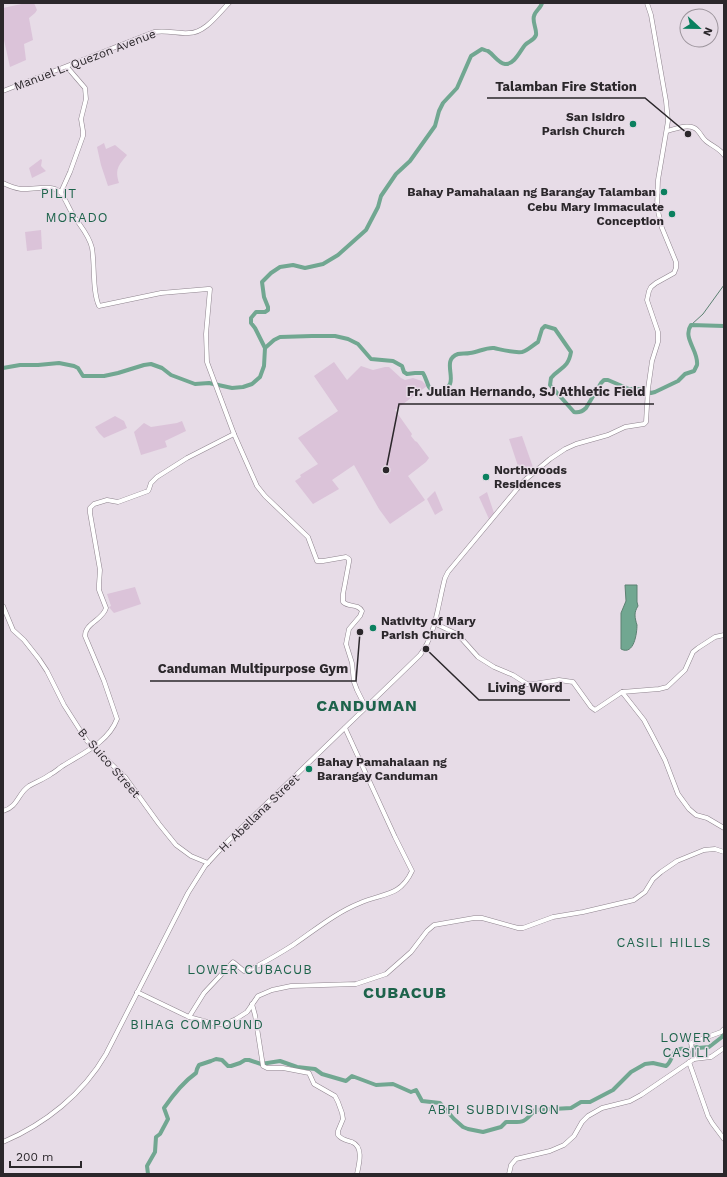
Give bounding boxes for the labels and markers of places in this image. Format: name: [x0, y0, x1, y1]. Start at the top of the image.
callout: Talamban Fire Station: [487, 73, 645, 98]
place label: San Isidro Parish Church: [542, 110, 625, 138]
marker: San Isidro Parish Church: [628, 119, 638, 129]
place label: Bahay Pamahalaan ng Barangay Talamban: [407, 185, 656, 199]
marker: Bahay Pamahalaan ng Barangay Talamban: [659, 187, 669, 197]
place label: Cebu Mary Immaculate Conception: [527, 200, 664, 228]
marker: Cebu Mary Immaculate Conception: [667, 209, 677, 219]
callout: Fr. Julian Hernando, SJ Athletic Field: [399, 379, 654, 404]
place label: Northwoods Residences: [494, 463, 567, 491]
marker: Northwoods Residences: [481, 472, 491, 482]
place label: Nativity of Mary Parish Church: [381, 614, 476, 642]
marker: Nativity of Mary Parish Church: [368, 623, 378, 633]
callout: Canduman Multipurpose Gym: [150, 656, 356, 681]
callout: Living Word: [479, 675, 570, 700]
place label: Bahay Pamahalaan ng Barangay Canduman: [317, 755, 447, 783]
marker: Bahay Pamahalaan ng Barangay Canduman: [304, 764, 314, 774]

